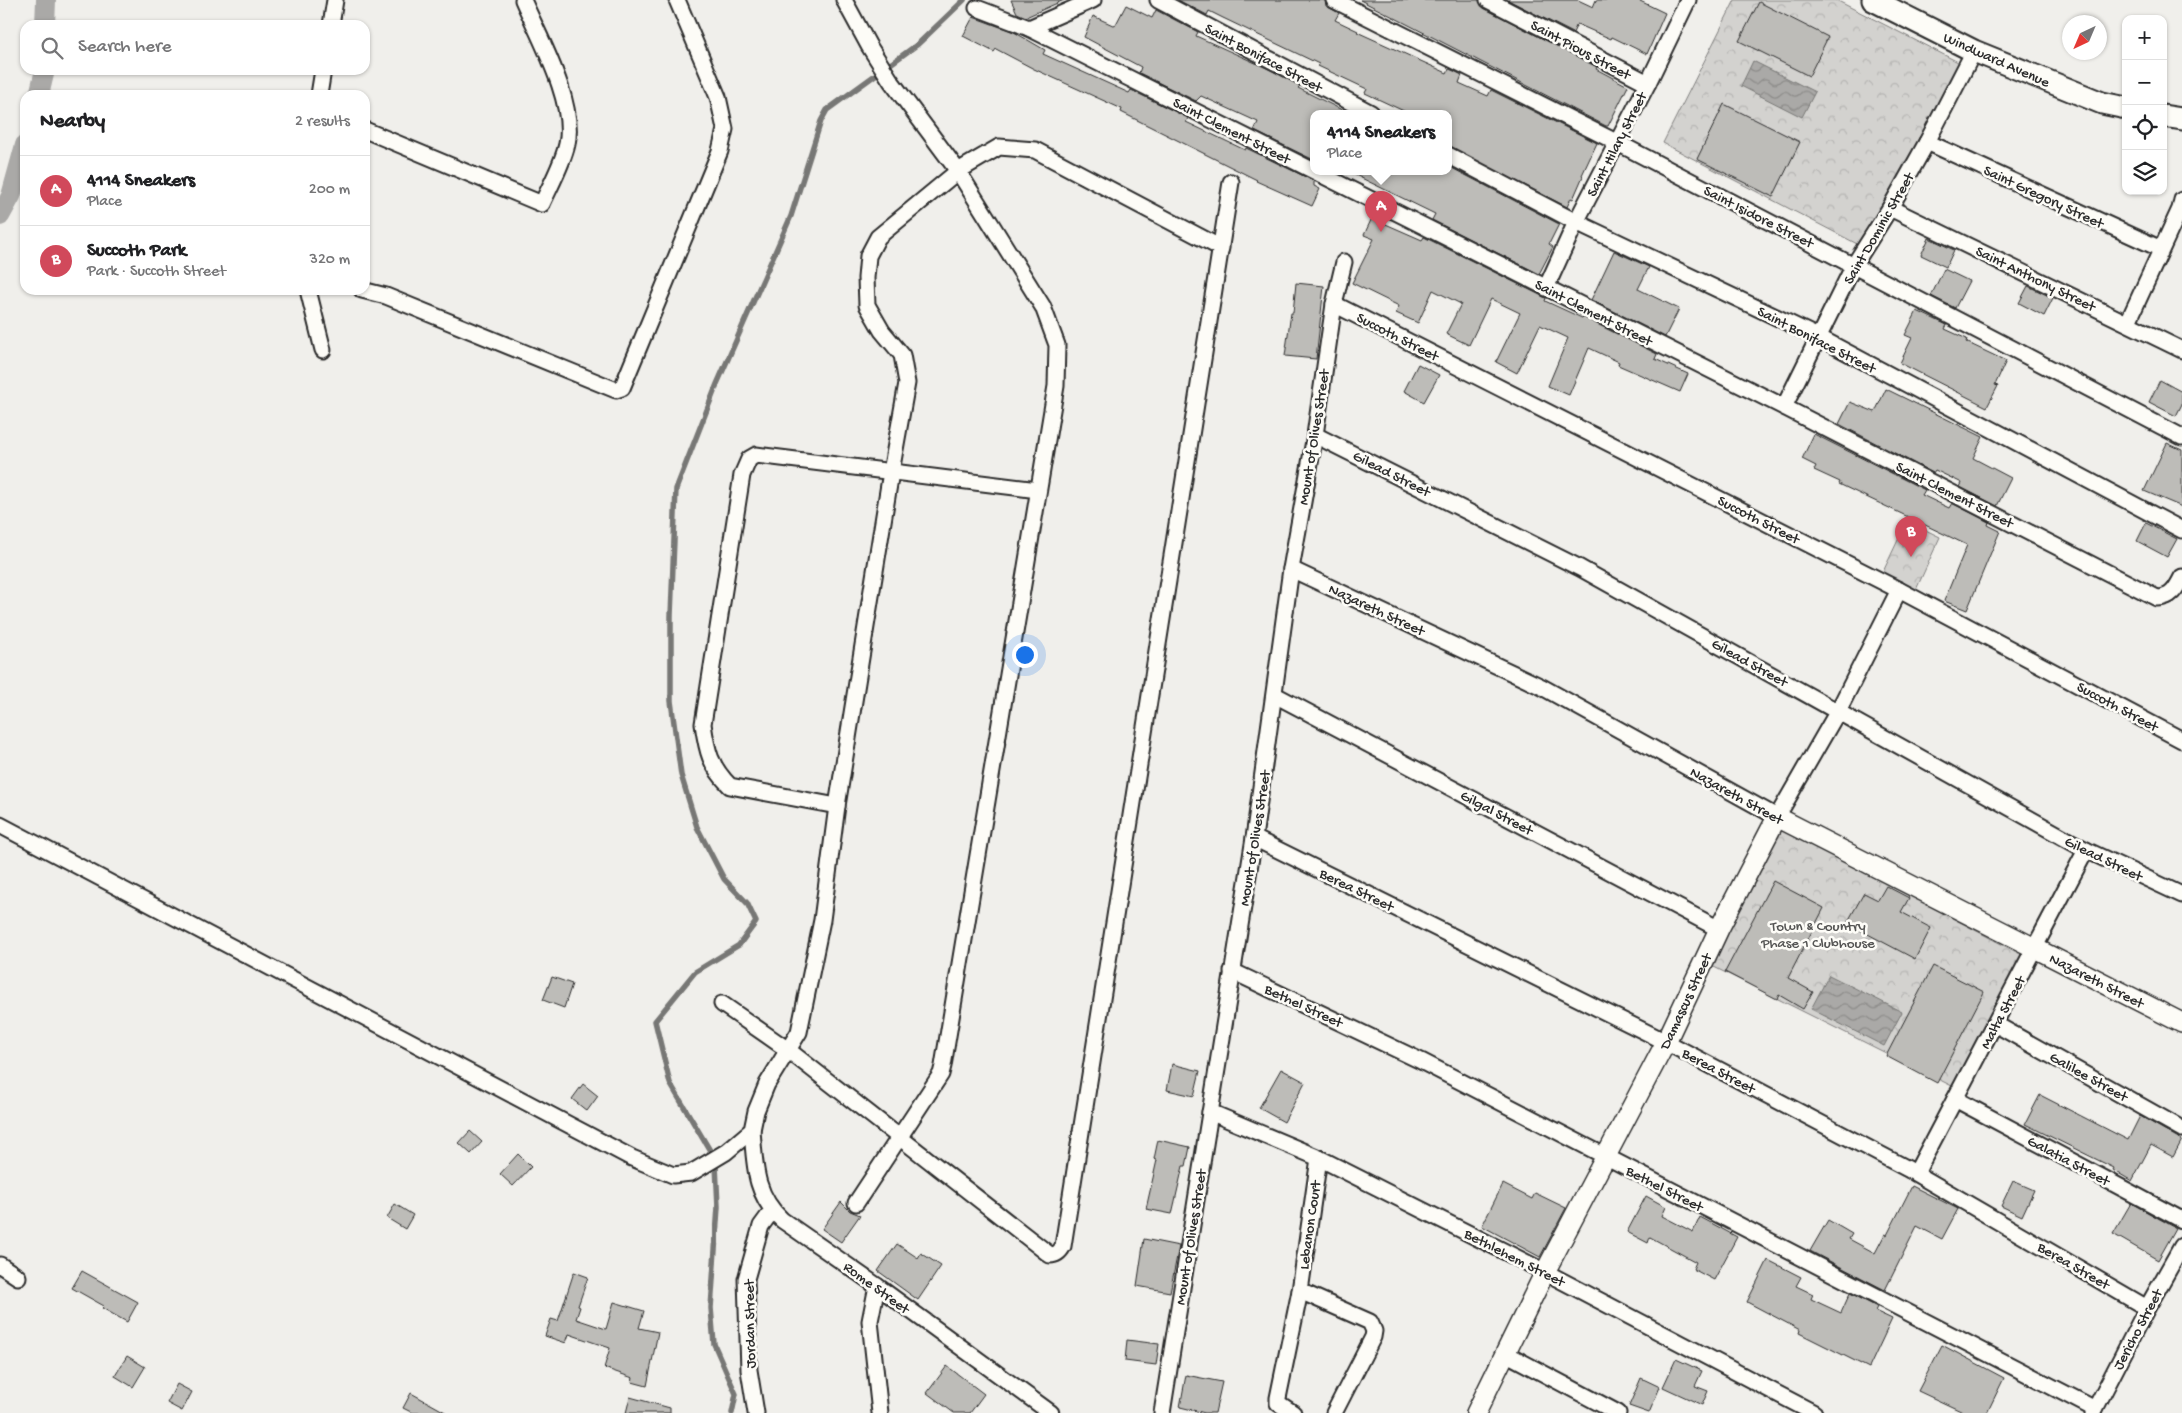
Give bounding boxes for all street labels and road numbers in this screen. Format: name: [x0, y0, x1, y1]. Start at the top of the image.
street label: Saint Pious Street: [1527, 17, 1635, 86]
street label: Saint Boniface Street: [1201, 20, 1327, 98]
street label: Windward Avenue: [1940, 29, 2052, 92]
street label: Saint Hilary Street: [1584, 88, 1653, 200]
street label: Saint Clement Street: [1169, 94, 1295, 170]
street label: Saint Gregory Street: [1980, 162, 2108, 234]
street label: Saint Dominic Street: [1840, 168, 1920, 288]
street label: Saint Isidore Street: [1700, 182, 1818, 254]
street label: Saint Anthony Street: [1972, 243, 2100, 317]
street label: Saint Clement Street: [1531, 276, 1657, 352]
street label: Saint Boniface Street: [1754, 303, 1880, 379]
street label: Succoth Street: [1353, 309, 1443, 367]
street label: Mount of Olives Street: [1295, 366, 1335, 506]
street label: Gilead Street: [1349, 448, 1434, 503]
street label: Saint Clement Street: [1892, 458, 2018, 534]
street label: Succoth Street: [1714, 492, 1804, 550]
street label: Nazareth Street: [1325, 581, 1429, 642]
street label: Gilead Street: [1708, 635, 1792, 693]
street label: Succoth Street: [2073, 679, 2163, 738]
street label: Nazareth Street: [1686, 764, 1787, 831]
street label: Mount of Olives Street: [1236, 767, 1276, 907]
street label: Gilgal Street: [1457, 787, 1537, 841]
street label: Gilead Street: [2061, 833, 2147, 887]
street label: Berea Street: [1315, 865, 1398, 917]
street label: Damascus Street: [1656, 949, 1718, 1054]
street label: Nazareth Street: [2046, 950, 2148, 1014]
street label: Malta Street: [1977, 972, 2031, 1053]
street label: Bethel Street: [1260, 980, 1347, 1034]
street label: Berea Street: [1677, 1044, 1759, 1099]
street label: Galilee Street: [2046, 1049, 2132, 1108]
street label: Galatia Street: [2024, 1133, 2114, 1192]
street label: Bethel Street: [1622, 1162, 1707, 1218]
street label: Mount of Olives Street: [1172, 1166, 1212, 1306]
street label: Lebanon Court: [1296, 1178, 1326, 1271]
street label: Bethlehem Street: [1460, 1225, 1569, 1293]
street label: Berea Street: [2033, 1238, 2114, 1296]
street label: Rome Street: [839, 1259, 914, 1320]
street label: Jordan Street: [741, 1278, 761, 1369]
street label: Jericho Street: [2110, 1285, 2168, 1373]

